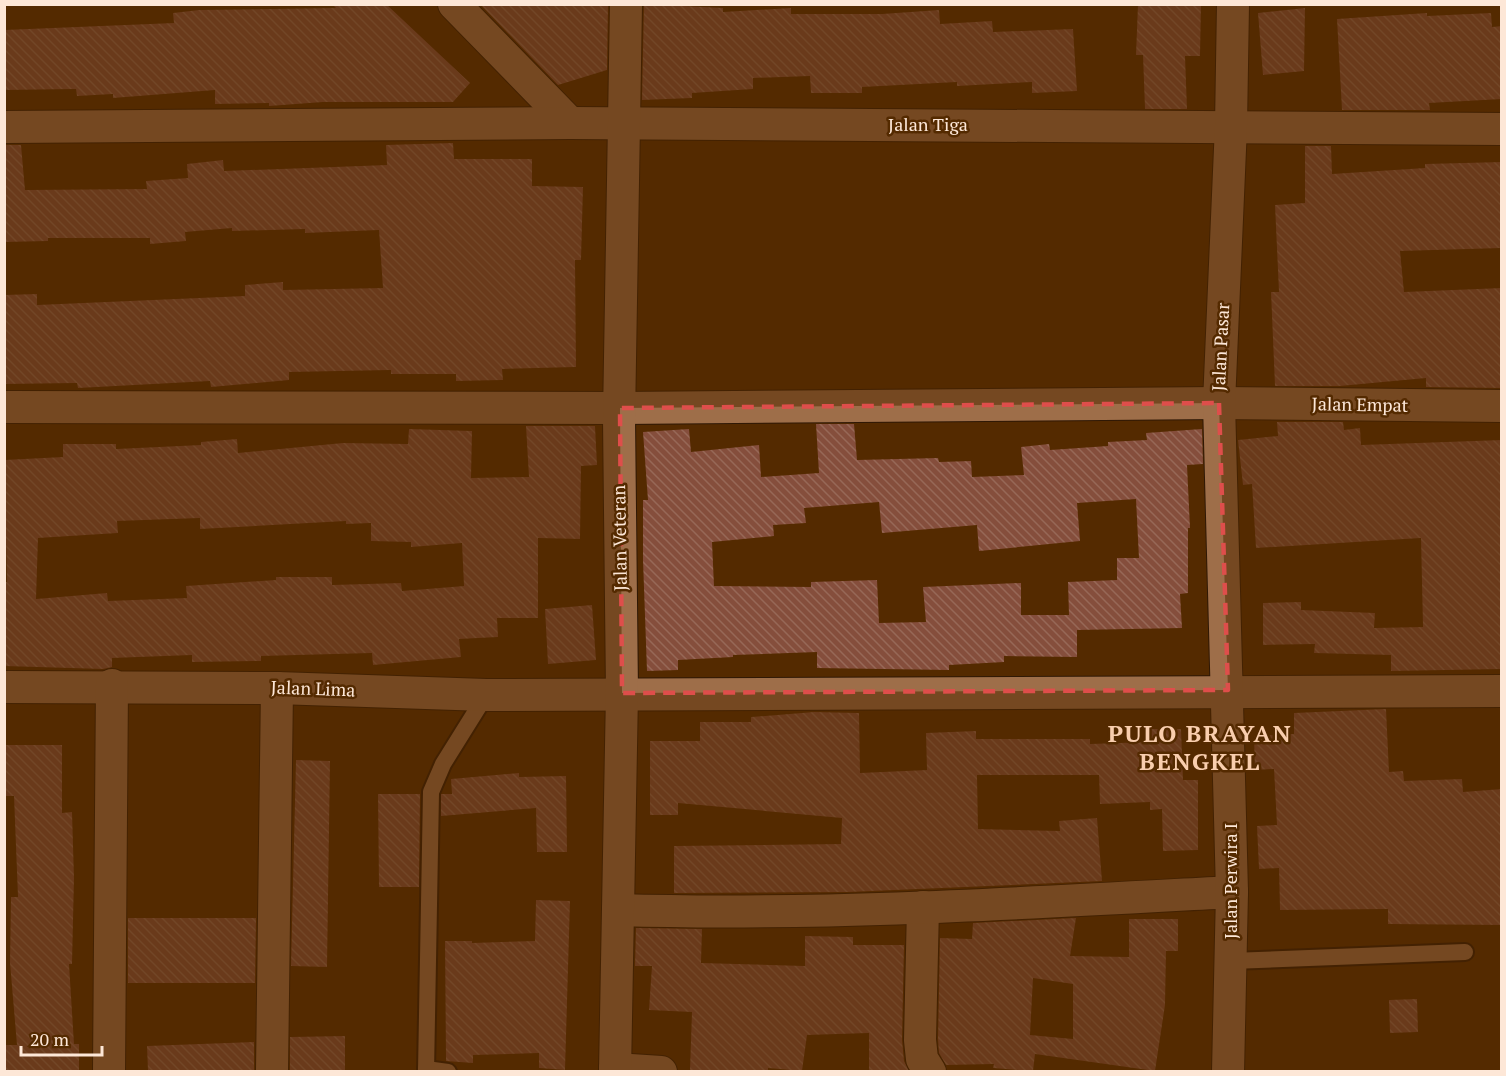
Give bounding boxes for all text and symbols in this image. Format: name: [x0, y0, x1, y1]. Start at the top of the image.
street label: Jalan Tiga: [888, 112, 968, 136]
street label: Jalan Pasar: [1206, 302, 1234, 392]
street label: Jalan Empat: [1311, 391, 1409, 417]
street label: Jalan Veteran: [606, 484, 632, 591]
street label: Jalan Lima: [270, 675, 356, 701]
district label: PULO BRAYAN BENGKEL: [1108, 717, 1292, 777]
street label: Jalan Perwira I: [1218, 823, 1242, 939]
scale bar: [21, 1019, 102, 1057]
text: 20 m: [30, 1027, 70, 1051]

